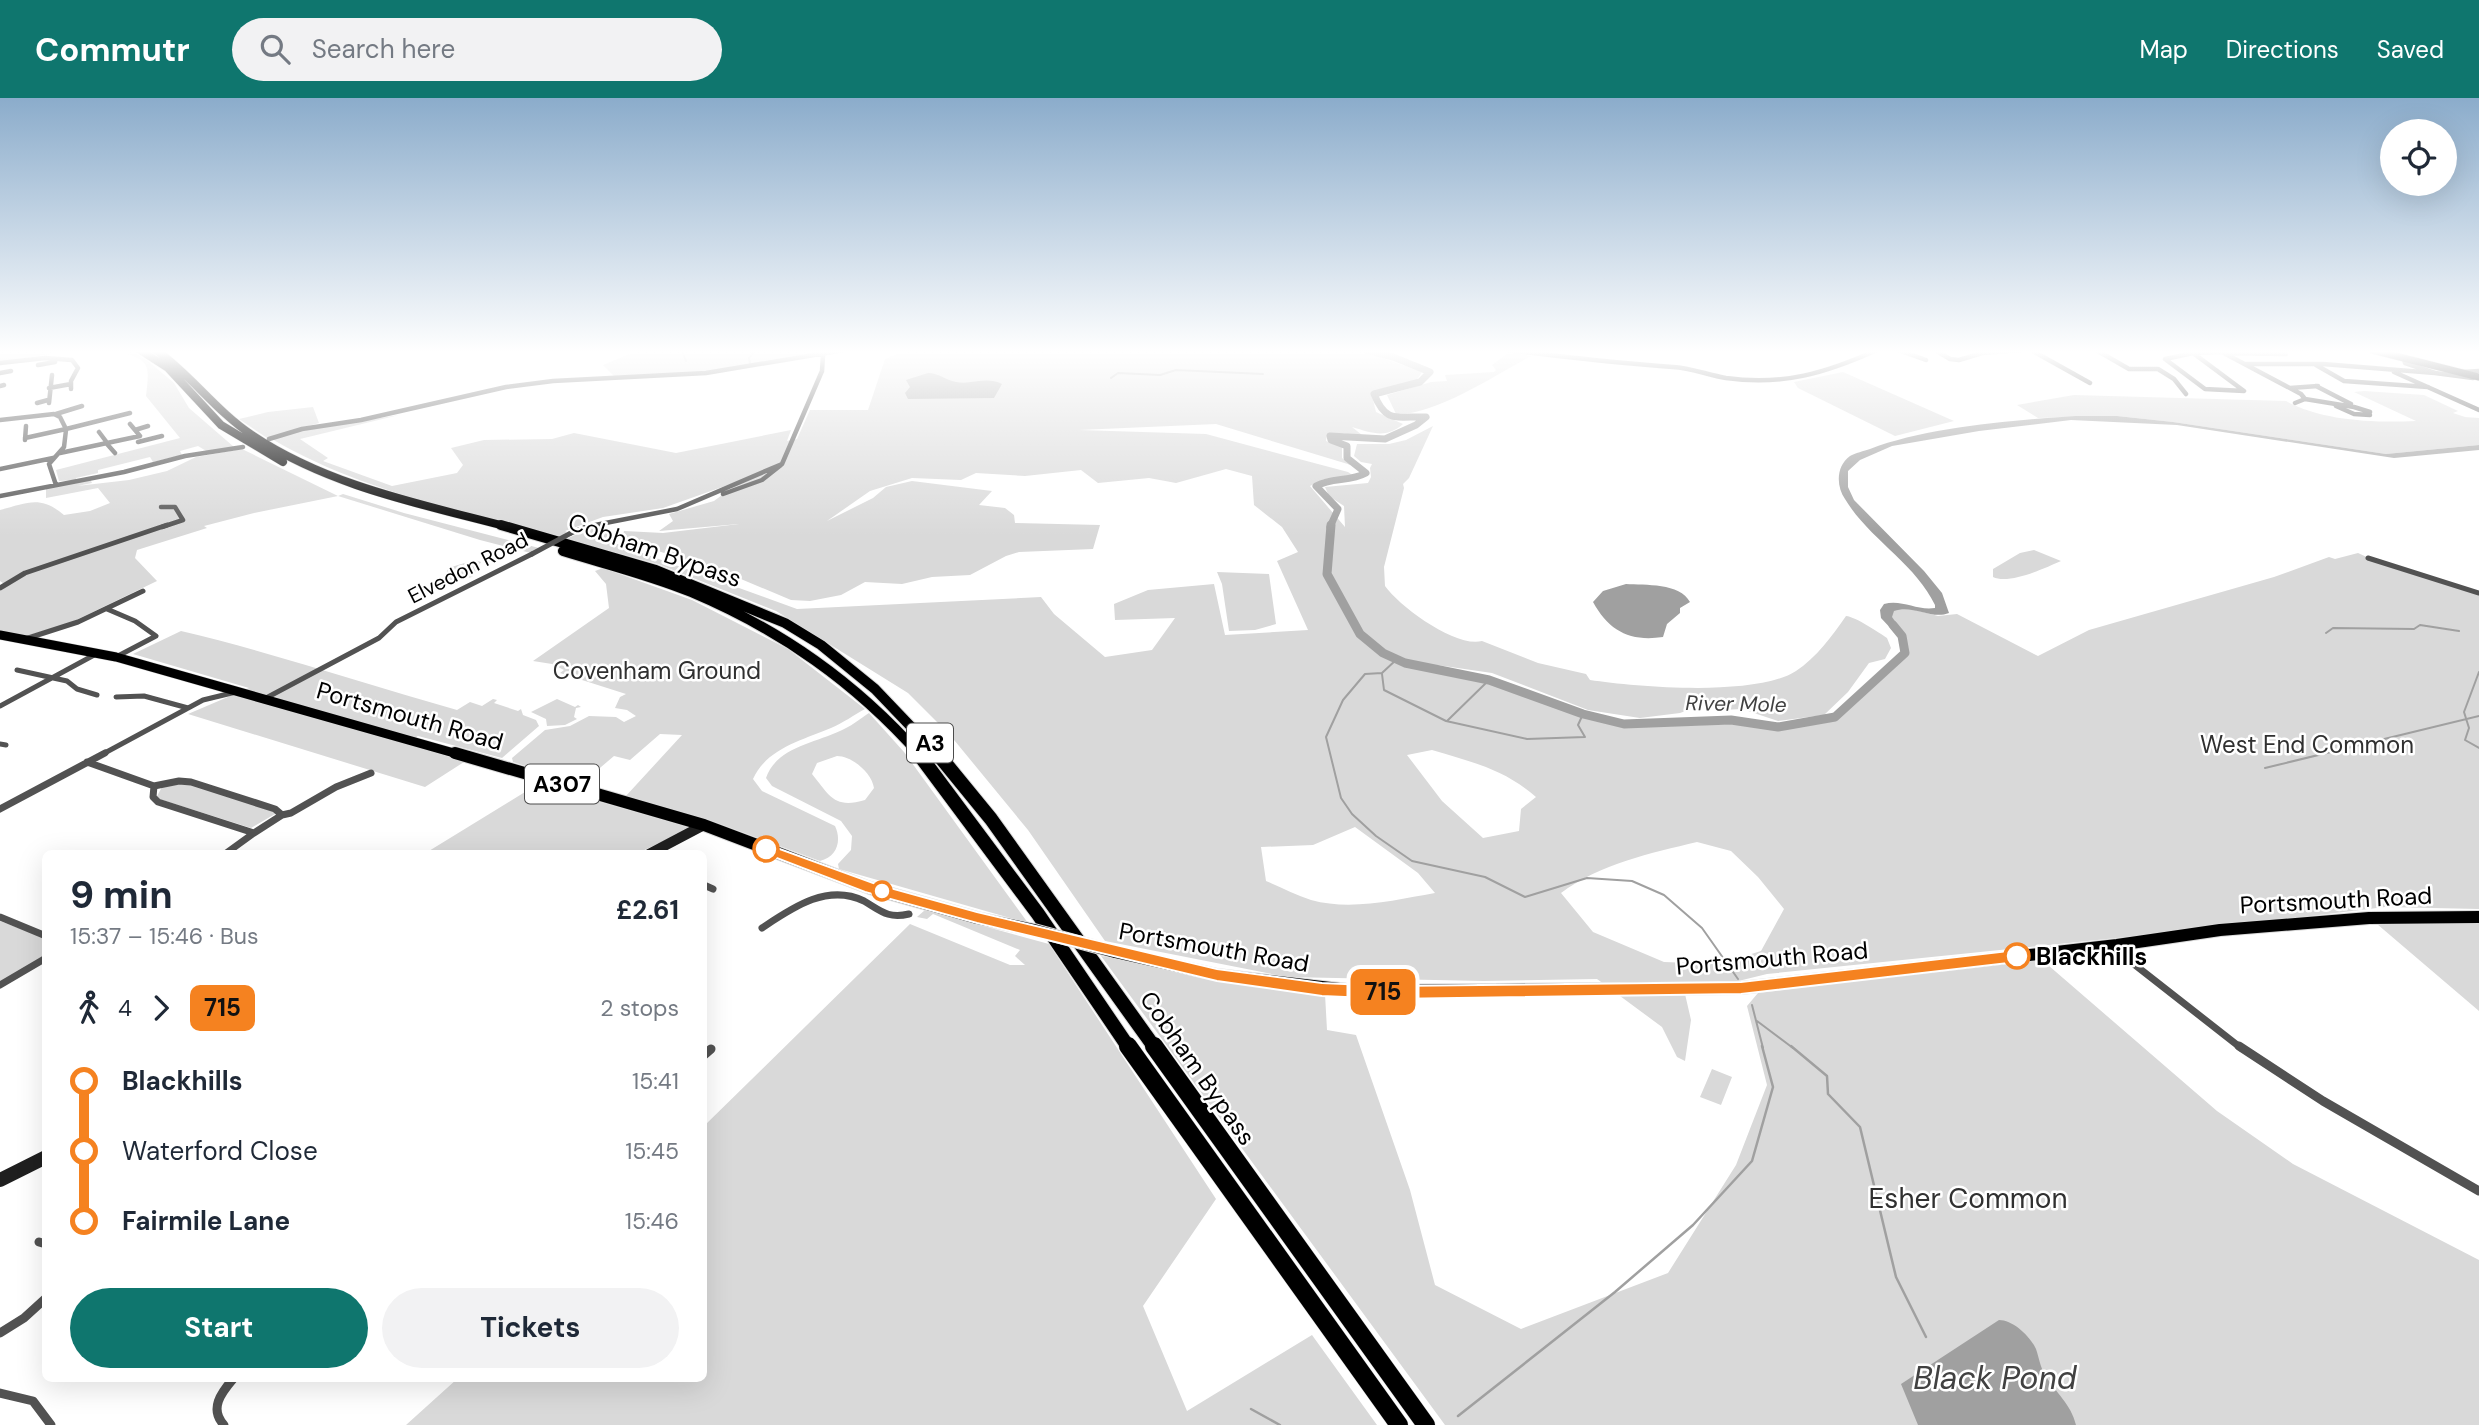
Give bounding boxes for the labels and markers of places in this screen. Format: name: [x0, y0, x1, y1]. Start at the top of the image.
unlabelled marker: [753, 836, 779, 862]
unlabelled marker: [872, 881, 892, 901]
place label: Blackhills: [2036, 941, 2147, 972]
marker: Blackhills: [2004, 943, 2030, 969]

